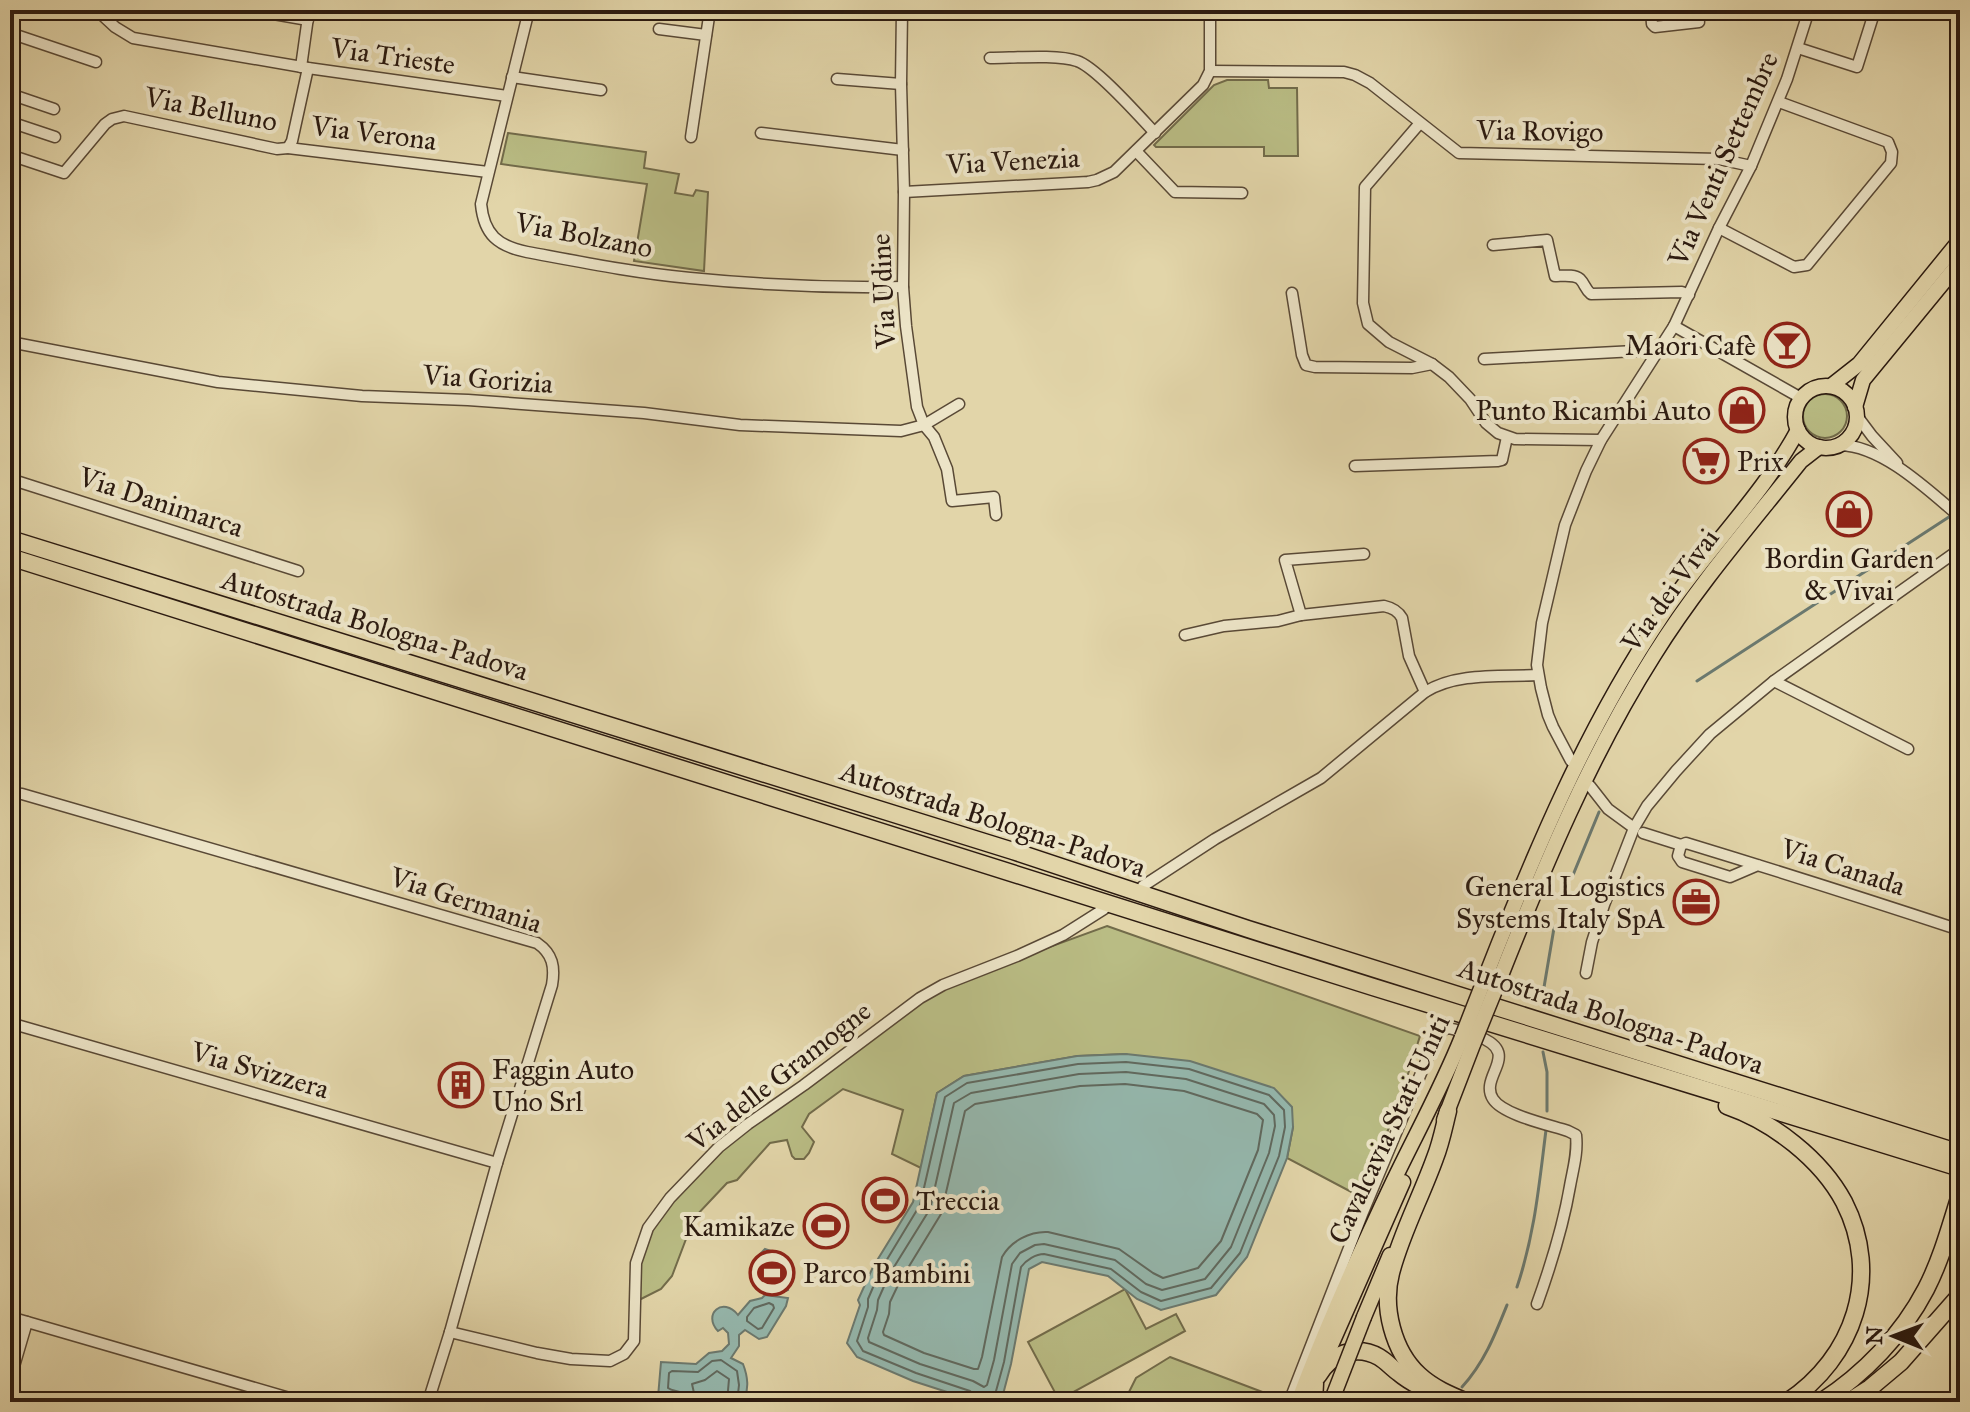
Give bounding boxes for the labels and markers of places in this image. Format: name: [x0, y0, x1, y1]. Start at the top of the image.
bar icon: Maori Cafè: [1763, 321, 1811, 369]
place label: Maori Cafè: [1625, 328, 1756, 363]
shop icon: Punto Ricambi Auto: [1718, 386, 1766, 434]
place label: Punto Ricambi Auto: [1476, 393, 1711, 428]
supermarket icon: Prix: [1682, 437, 1730, 485]
place label: Prix: [1737, 444, 1784, 479]
shop icon: Bordin Garden & Vivai: [1825, 490, 1873, 538]
place label: Bordin Garden & Vivai: [1764, 541, 1934, 608]
place label: General Logistics Systems Italy SpA: [1456, 869, 1665, 936]
office icon: General Logistics Systems Italy SpA: [1672, 878, 1720, 926]
place label: Faggin Auto Uno Srl: [492, 1052, 634, 1119]
building icon: Faggin Auto Uno Srl: [437, 1061, 485, 1109]
sports icon: Treccia: [861, 1176, 909, 1224]
place label: Treccia: [916, 1183, 1000, 1218]
sports icon: Kamikaze: [802, 1202, 850, 1250]
place label: Kamikaze: [683, 1209, 795, 1244]
sports icon: Parco Bambini: [748, 1249, 796, 1297]
place label: Parco Bambini: [803, 1256, 971, 1291]

